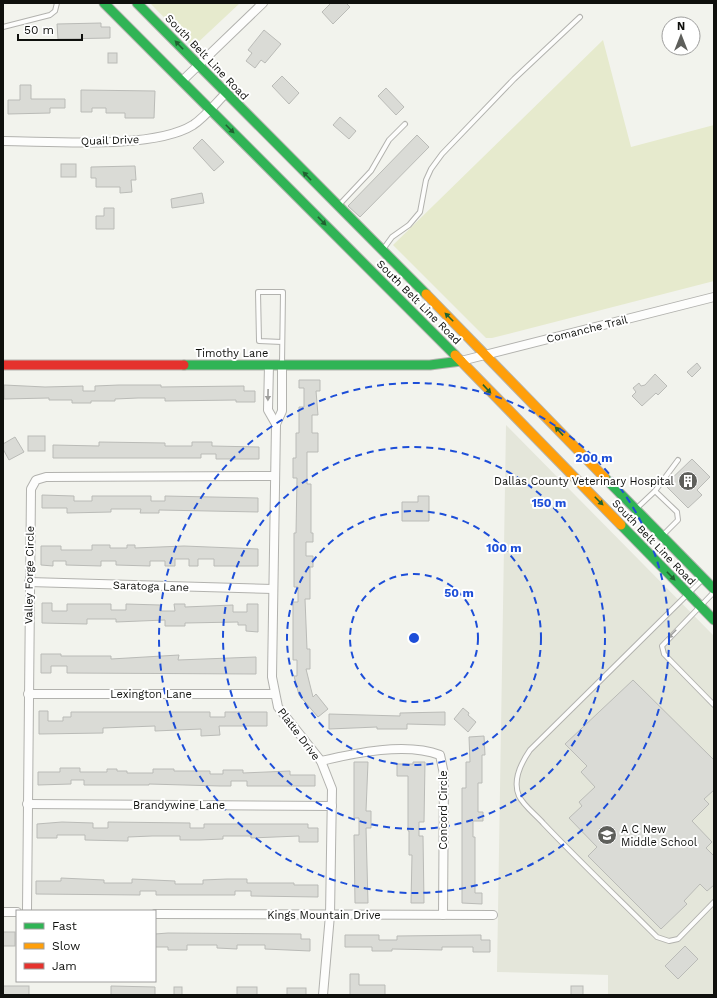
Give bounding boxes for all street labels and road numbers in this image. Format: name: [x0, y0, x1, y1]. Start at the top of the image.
street label: South Belt Line Road: [162, 12, 251, 103]
street label: Quail Drive: [81, 133, 139, 148]
street label: South Belt Line Road: [374, 257, 464, 347]
street label: Comanche Trail: [545, 313, 630, 346]
street label: Timothy Lane: [196, 347, 268, 360]
street label: South Belt Line Road: [609, 497, 698, 588]
street label: Valley Forge Circle: [22, 526, 37, 624]
street label: Saratoga Lane: [113, 579, 189, 594]
street label: Lexington Lane: [110, 688, 192, 701]
street label: Platte Drive: [275, 706, 322, 763]
street label: Concord Circle: [437, 770, 450, 850]
street label: Brandywine Lane: [133, 799, 225, 812]
street label: Kings Mountain Drive: [267, 909, 381, 922]

